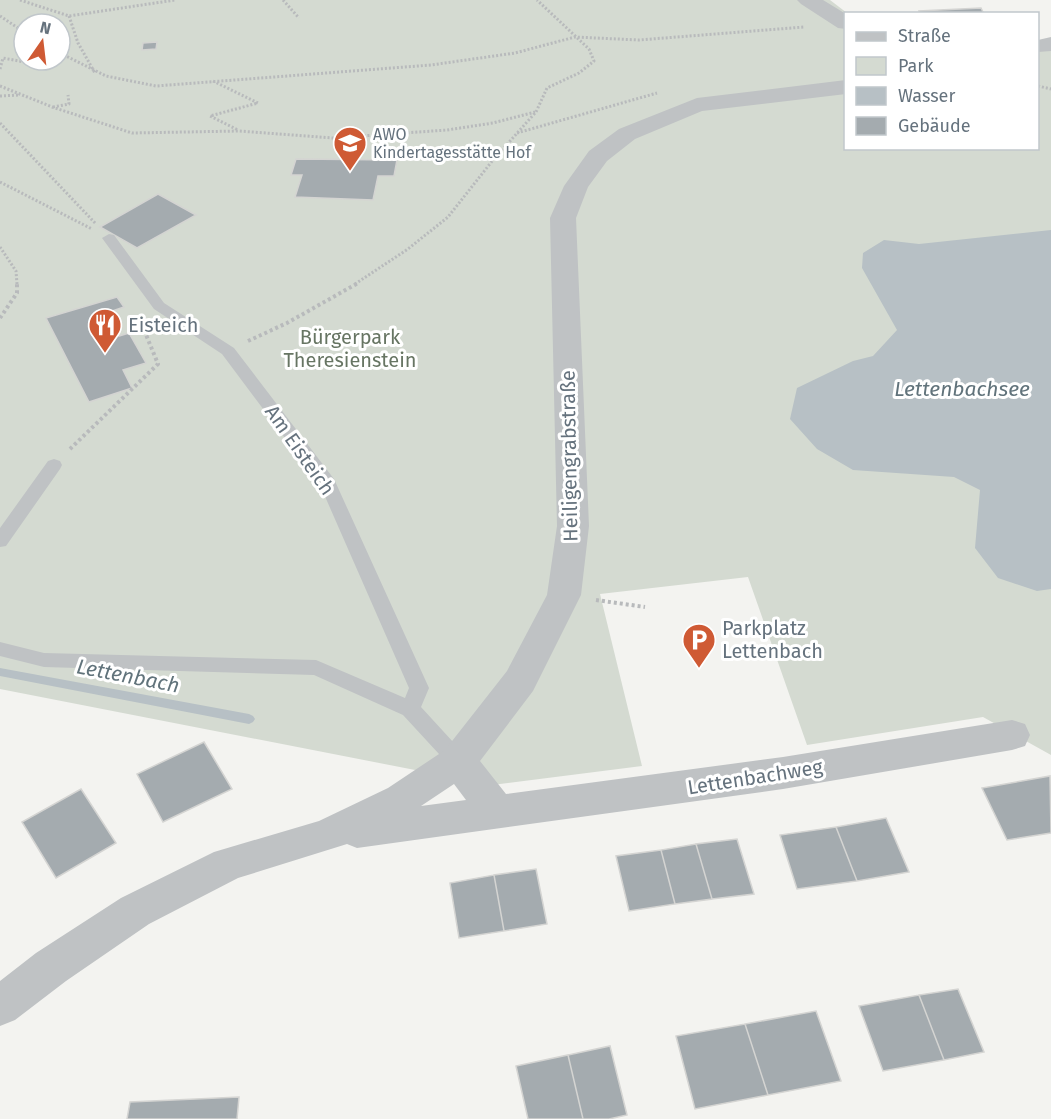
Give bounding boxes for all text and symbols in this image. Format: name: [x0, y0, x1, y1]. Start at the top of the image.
north arrow: [12, 12, 72, 72]
legend: [844, 12, 1039, 150]
text: N: [38, 17, 53, 38]
text: Straße: [898, 25, 951, 47]
text: Park: [898, 55, 934, 77]
text: Wasser: [898, 85, 955, 107]
text: Gebäude: [898, 115, 971, 137]
school or university icon: AWO Kindertagesstätte Hof: [332, 125, 368, 172]
place label: AWO Kindertagesstätte Hof: [373, 125, 532, 162]
restaurant icon: Eisteich: [87, 307, 123, 354]
place label: Eisteich: [128, 313, 198, 337]
park label: Bürgerpark Theresienstein: [283, 325, 417, 372]
street label: Heiligengrabstraße: [556, 370, 582, 542]
water label: Lettenbachsee: [894, 376, 1030, 402]
street label: Am Eisteich: [260, 400, 340, 500]
place label: Parkplatz Lettenbach: [722, 616, 823, 663]
parking icon: Parkplatz Lettenbach: [681, 622, 717, 669]
water label: Lettenbach: [74, 653, 182, 699]
street label: Lettenbachweg: [686, 754, 825, 800]

